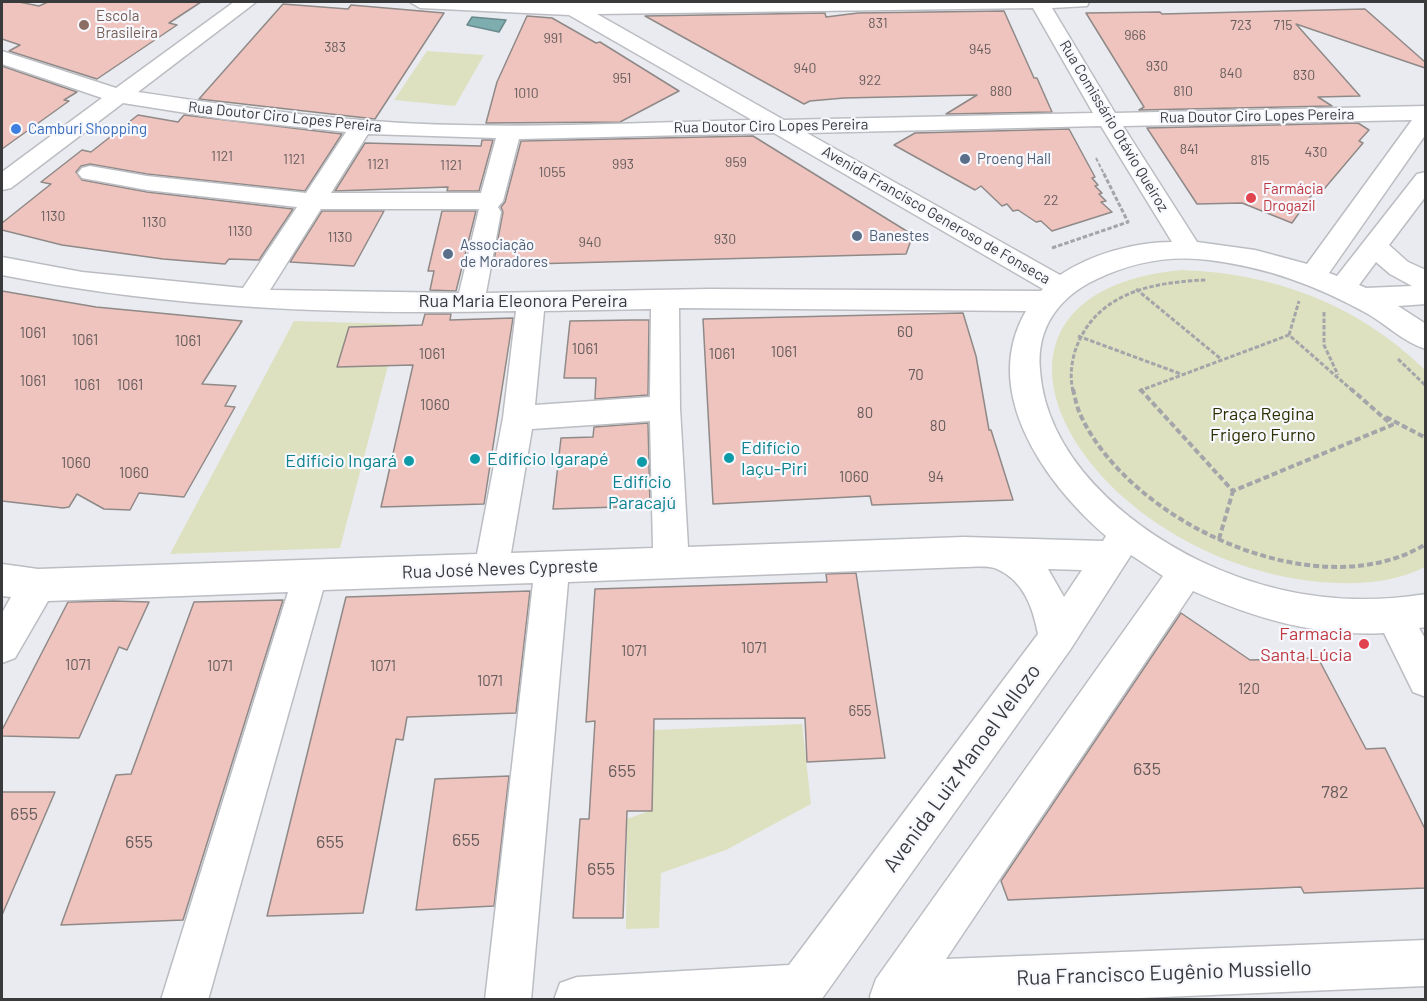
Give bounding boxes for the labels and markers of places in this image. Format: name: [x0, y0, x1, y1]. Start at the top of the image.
place label: Escola Brasileira: [96, 7, 158, 42]
marker: Escola Brasileira: [77, 18, 91, 32]
place label: Camburi Shopping: [28, 120, 147, 138]
marker: Camburi Shopping: [9, 122, 23, 136]
place label: Proeng Hall: [977, 150, 1051, 168]
marker: Proeng Hall: [958, 152, 972, 166]
place label: Farmácia Drogazil: [1263, 180, 1323, 215]
marker: Farmácia Drogazil: [1244, 191, 1258, 205]
place label: Banestes: [869, 227, 929, 245]
marker: Banestes: [850, 229, 864, 243]
place label: Associação de Moradores: [460, 236, 548, 271]
marker: Associação de Moradores: [441, 247, 455, 261]
place label: Edifício Iaçu-Piri: [741, 437, 807, 480]
place label: Edifício Igarapé: [487, 448, 608, 470]
place label: Edifício Ingará: [285, 450, 397, 472]
marker: Edifício Iaçu-Piri: [722, 451, 736, 465]
marker: Edifício Igarapé: [468, 452, 482, 466]
marker: Edifício Ingará: [402, 454, 416, 468]
marker: Edifício Paracajú: [635, 455, 649, 469]
place label: Edifício Paracajú: [608, 471, 676, 514]
place label: Farmacia Santa Lúcia: [1260, 623, 1352, 666]
marker: Farmacia Santa Lúcia: [1357, 637, 1371, 651]

